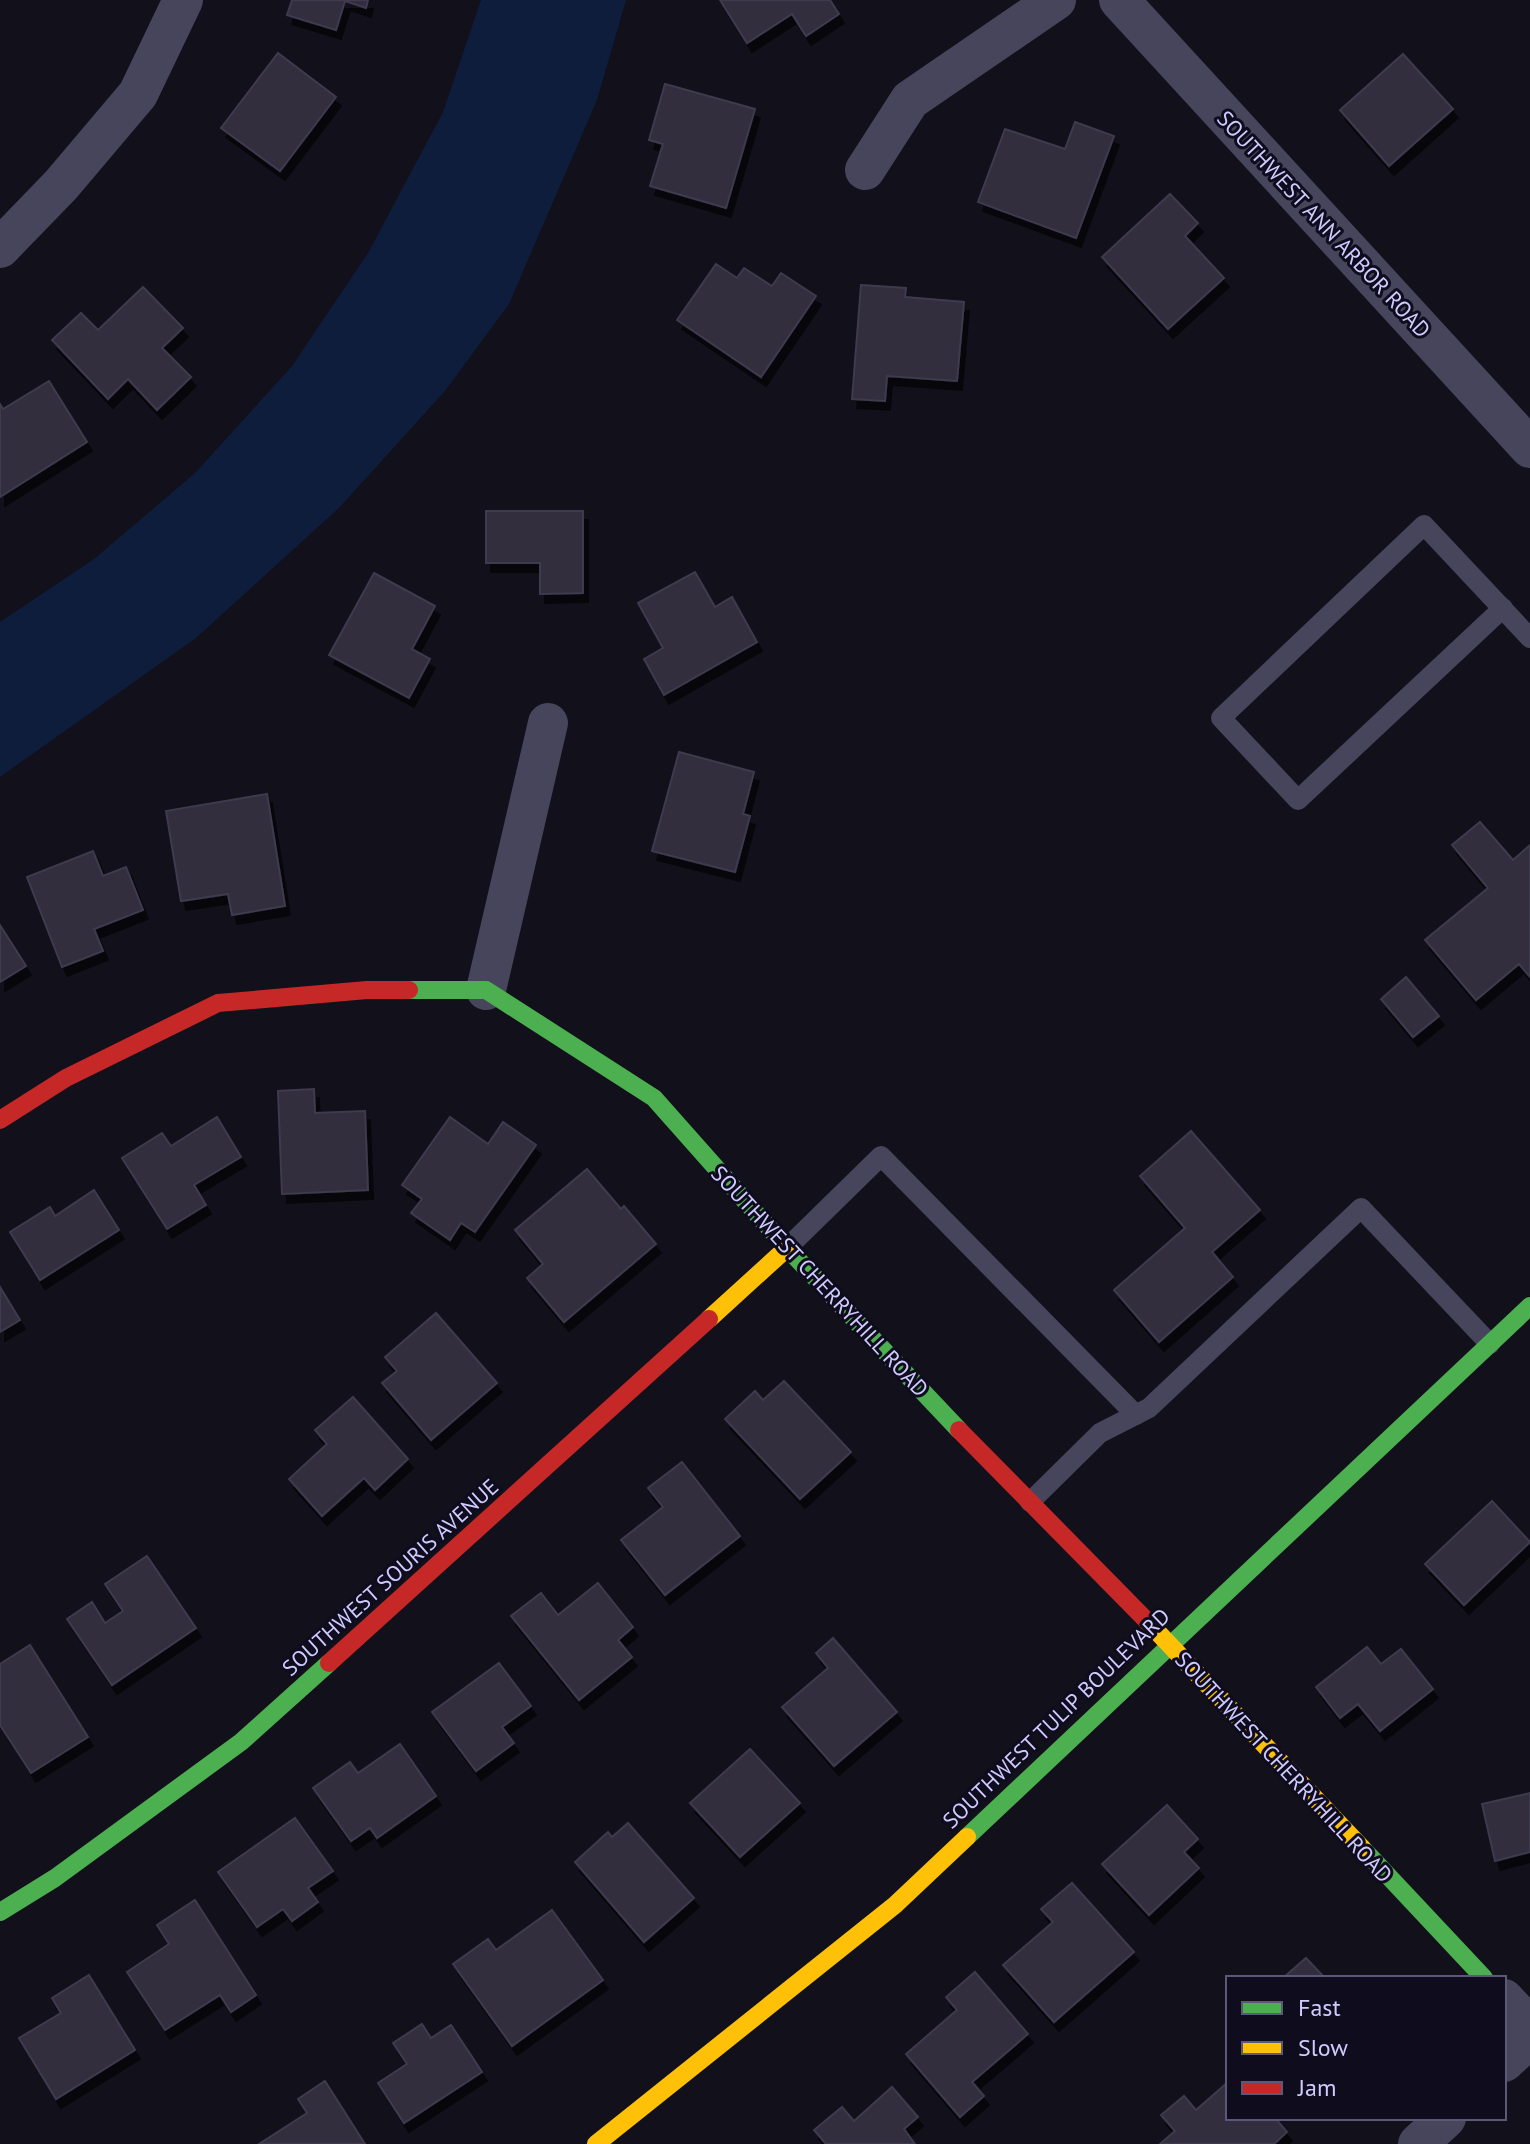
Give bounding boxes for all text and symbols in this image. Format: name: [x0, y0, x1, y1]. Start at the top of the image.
street label: SOUTHWEST ANN ARBOR ROAD: [1211, 105, 1437, 343]
street label: SOUTHWEST CHERRYHILL ROAD: [705, 1160, 935, 1402]
street label: SOUTHWEST SOURIS AVENUE: [276, 1472, 504, 1682]
street label: SOUTHWEST TULIP BOULEVARD: [937, 1602, 1175, 1834]
street label: SOUTHWEST CHERRYHILL ROAD: [1169, 1646, 1399, 1888]
legend: [1226, 1976, 1506, 2120]
text: Fast: [1298, 1992, 1341, 2023]
text: Slow: [1298, 2032, 1348, 2063]
text: Jam: [1297, 2072, 1336, 2103]

